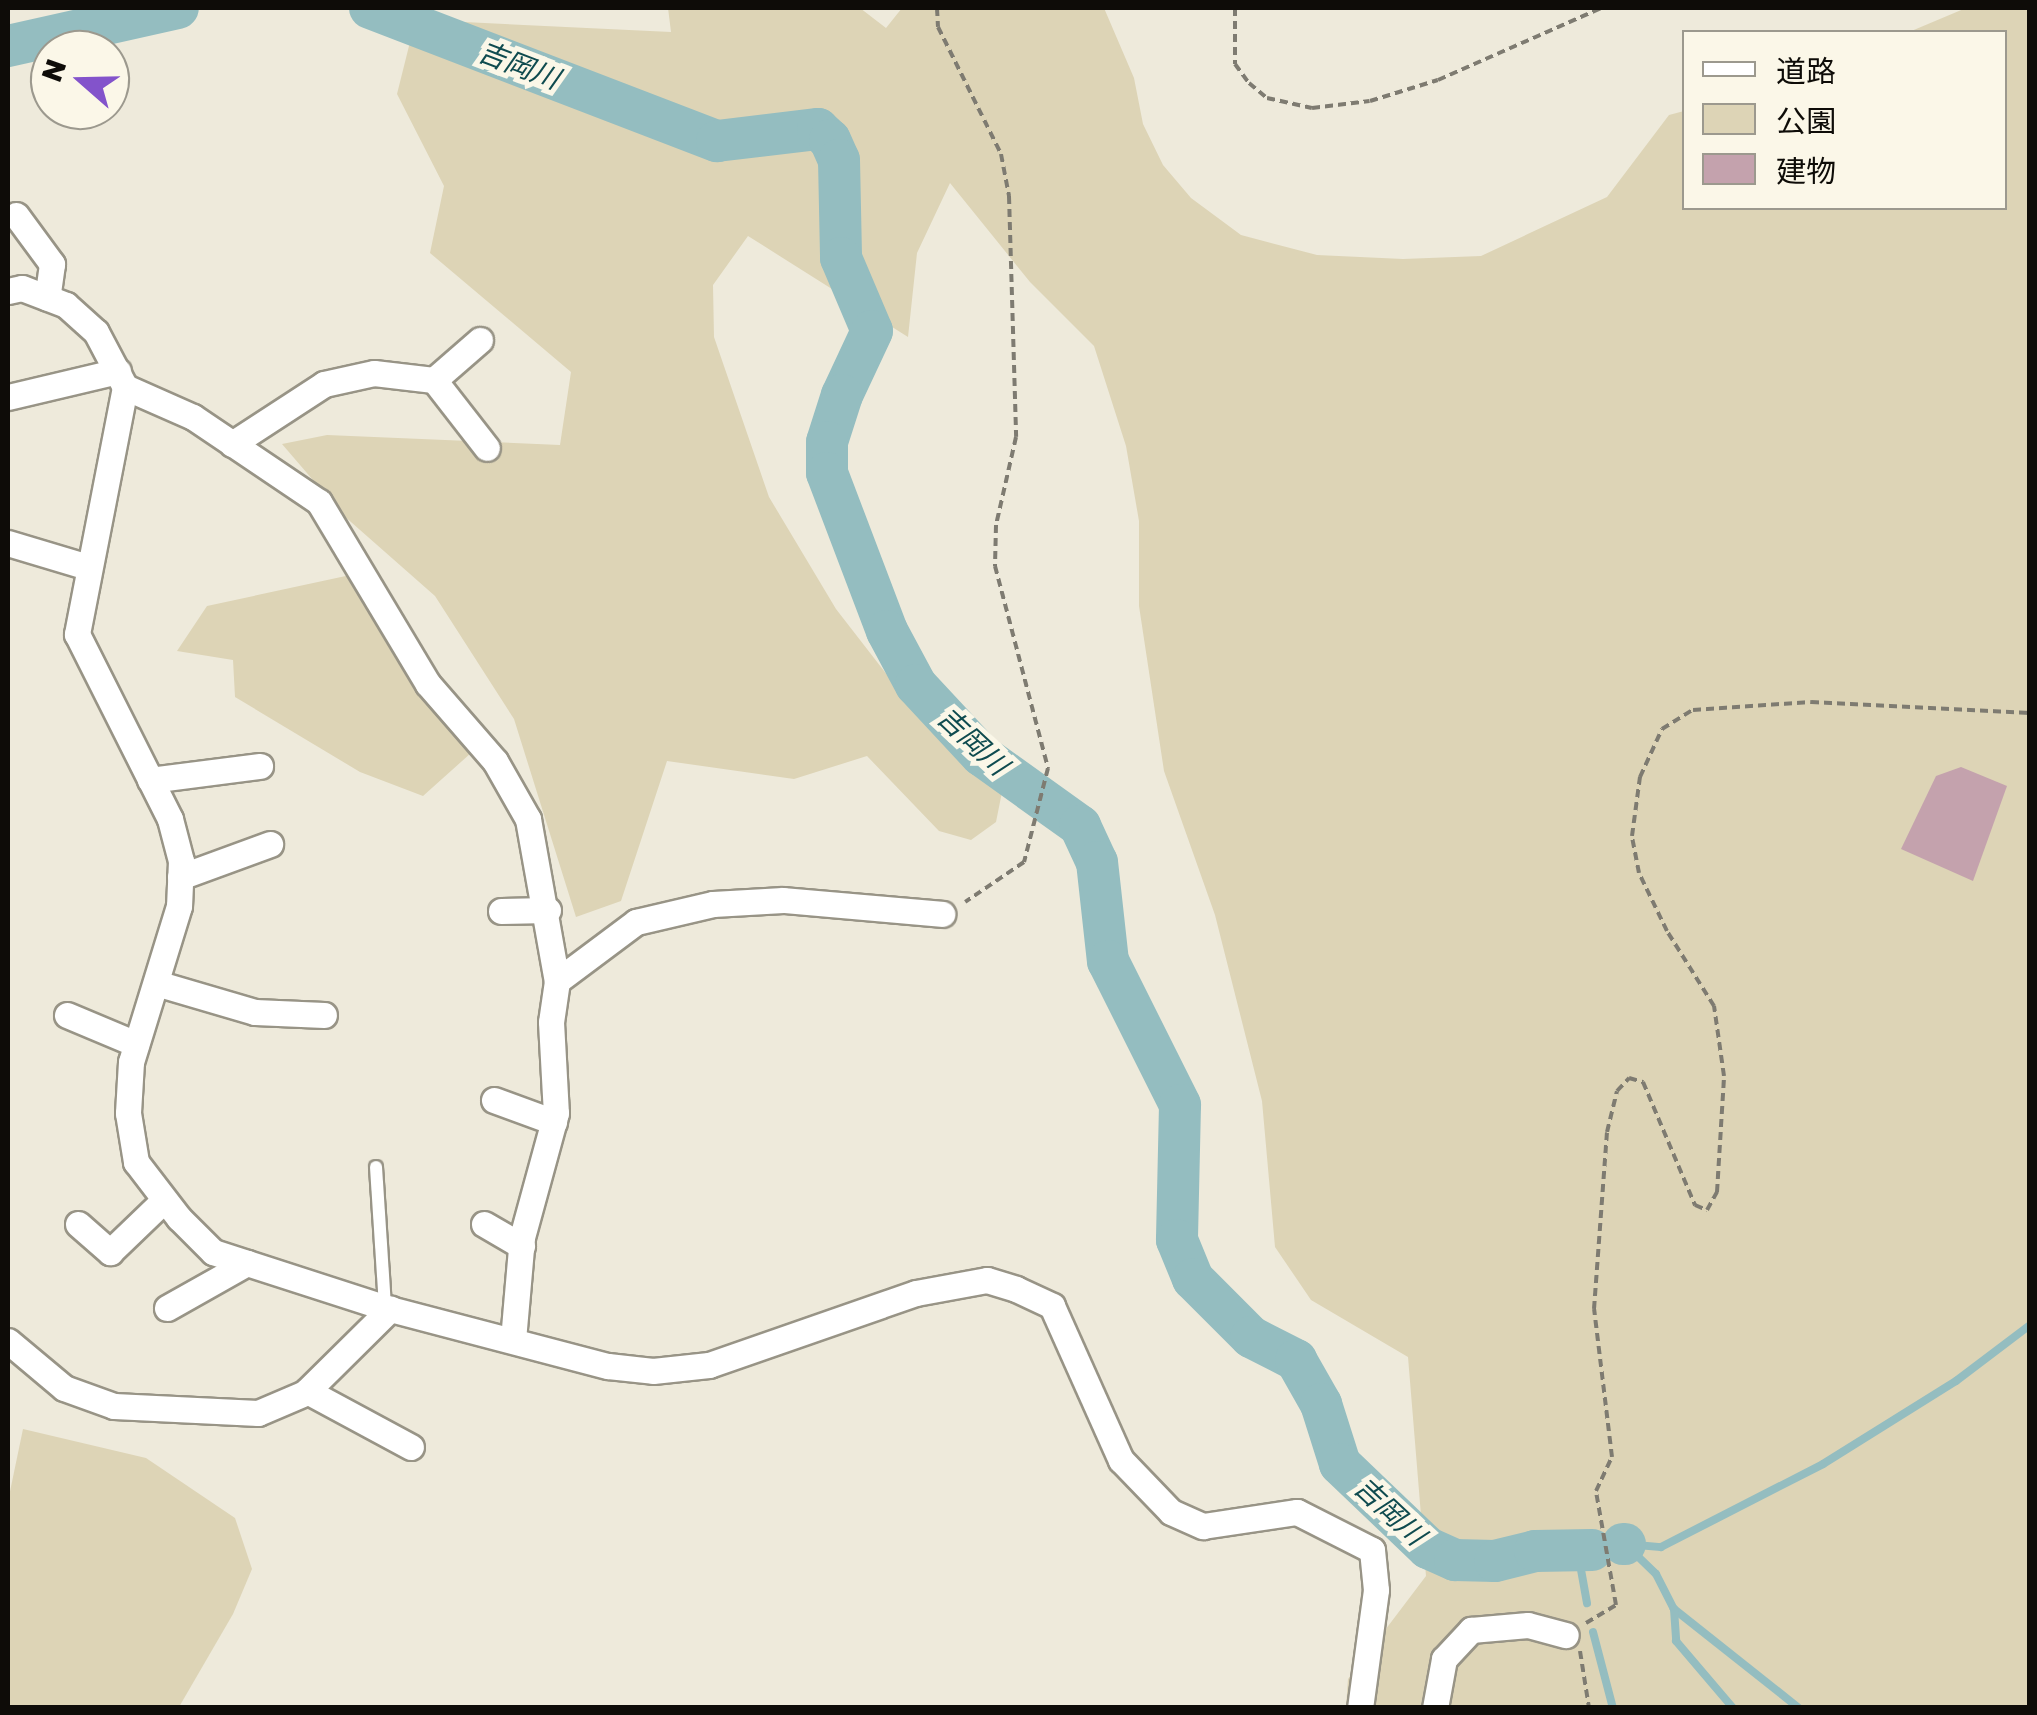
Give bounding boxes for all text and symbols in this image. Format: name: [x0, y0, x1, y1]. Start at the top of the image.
north arrow: [30, 30, 130, 130]
legend: [1682, 30, 2007, 210]
water label: 吉岡川: [474, 34, 564, 96]
text: 道路: [1776, 53, 1836, 89]
text: N: [34, 55, 72, 86]
text: 公園: [1776, 103, 1836, 139]
text: 建物: [1776, 153, 1836, 189]
water label: 吉岡川: [931, 700, 1015, 782]
water label: 吉岡川: [1348, 1470, 1432, 1552]

